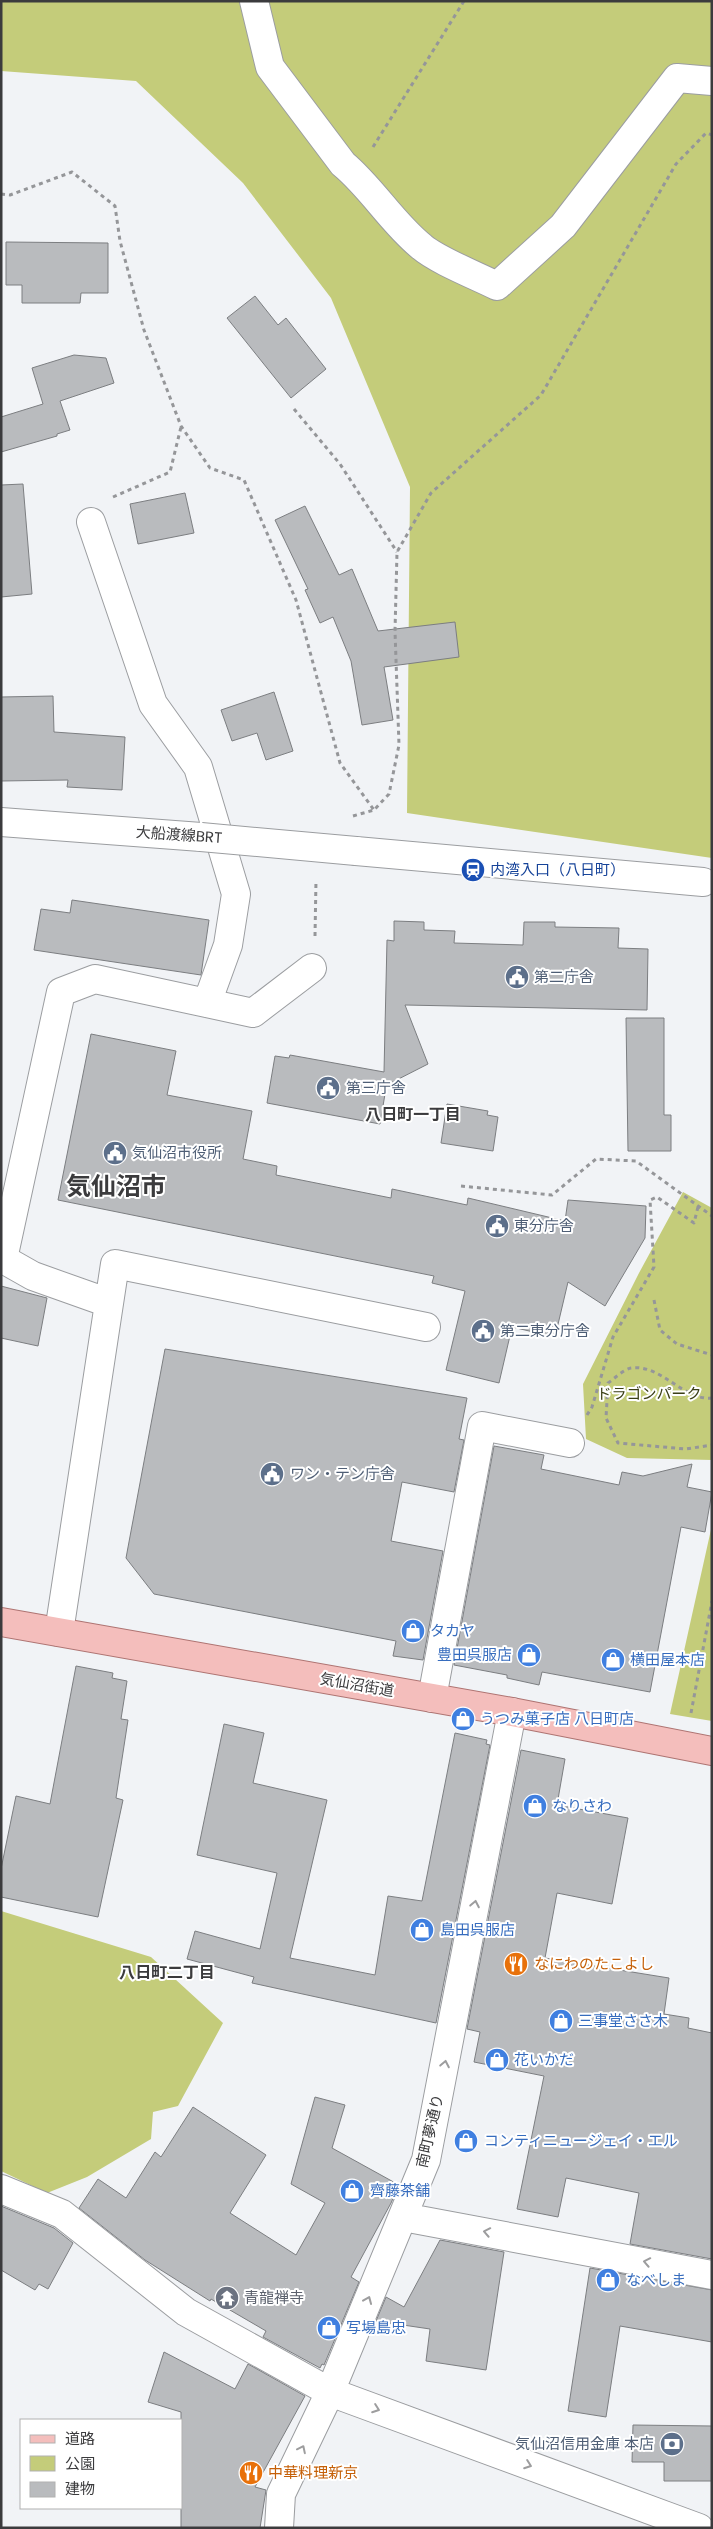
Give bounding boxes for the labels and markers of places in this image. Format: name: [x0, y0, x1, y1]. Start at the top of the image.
station icon: 内湾入口（八日町）: [460, 857, 486, 883]
place label: 内湾入口（八日町）: [490, 859, 625, 880]
public building icon: 第二庁舎: [504, 964, 530, 990]
place label: 第二庁舎: [534, 966, 594, 987]
public building icon: 第三庁舎: [315, 1075, 341, 1101]
place label: 第三庁舎: [346, 1077, 406, 1098]
public building icon: 気仙沼市役所: [102, 1140, 128, 1166]
place label: 気仙沼市役所: [132, 1142, 222, 1163]
public building icon: 東分庁舎: [484, 1213, 510, 1239]
place label: 東分庁舎: [514, 1215, 574, 1236]
public building icon: 第二東分庁舎: [470, 1318, 496, 1344]
place label: 第二東分庁舎: [500, 1320, 590, 1341]
public building icon: ワン・テン庁舎: [259, 1461, 285, 1487]
place label: ワン・テン庁舎: [290, 1463, 395, 1484]
shop icon: タカヤ: [400, 1618, 426, 1644]
place label: タカヤ: [430, 1620, 475, 1641]
shop icon: 豊田呉服店: [516, 1642, 542, 1668]
place label: 豊田呉服店: [437, 1644, 512, 1665]
shop icon: 横田屋本店: [600, 1647, 626, 1673]
place label: 横田屋本店: [630, 1649, 705, 1670]
shop icon: うつみ菓子店 八日町店: [450, 1706, 476, 1732]
place label: うつみ菓子店 八日町店: [480, 1708, 634, 1729]
shop icon: なりさわ: [522, 1793, 548, 1819]
place label: なりさわ: [552, 1795, 612, 1816]
shop icon: 島田呉服店: [409, 1917, 435, 1943]
place label: 島田呉服店: [440, 1919, 515, 1940]
restaurant icon: なにわのたこよし: [503, 1951, 529, 1977]
place label: なにわのたこよし: [534, 1953, 654, 1974]
shop icon: 三事堂ささ木: [548, 2008, 574, 2034]
place label: 三事堂ささ木: [578, 2010, 668, 2031]
shop icon: 花いかだ: [484, 2047, 510, 2073]
place label: 花いかだ: [514, 2049, 574, 2070]
shop icon: コンティニュージェイ・エル: [453, 2128, 479, 2154]
place label: コンティニュージェイ・エル: [484, 2130, 678, 2151]
shop icon: 齊藤茶舗: [339, 2178, 365, 2204]
place label: 齊藤茶舗: [370, 2180, 430, 2201]
shop icon: なべしま: [595, 2267, 621, 2293]
place label: なべしま: [626, 2269, 686, 2290]
temple icon: 青龍禅寺: [214, 2285, 240, 2311]
place label: 青龍禅寺: [244, 2287, 304, 2308]
shop icon: 写場島忠: [316, 2315, 342, 2341]
place label: 写場島忠: [346, 2317, 406, 2338]
bank icon: 気仙沼信用金庫 本店: [659, 2431, 685, 2457]
place label: 気仙沼信用金庫 本店: [515, 2433, 654, 2454]
restaurant icon: 中華料理新京: [238, 2460, 264, 2486]
place label: 中華料理新京: [268, 2462, 358, 2483]

